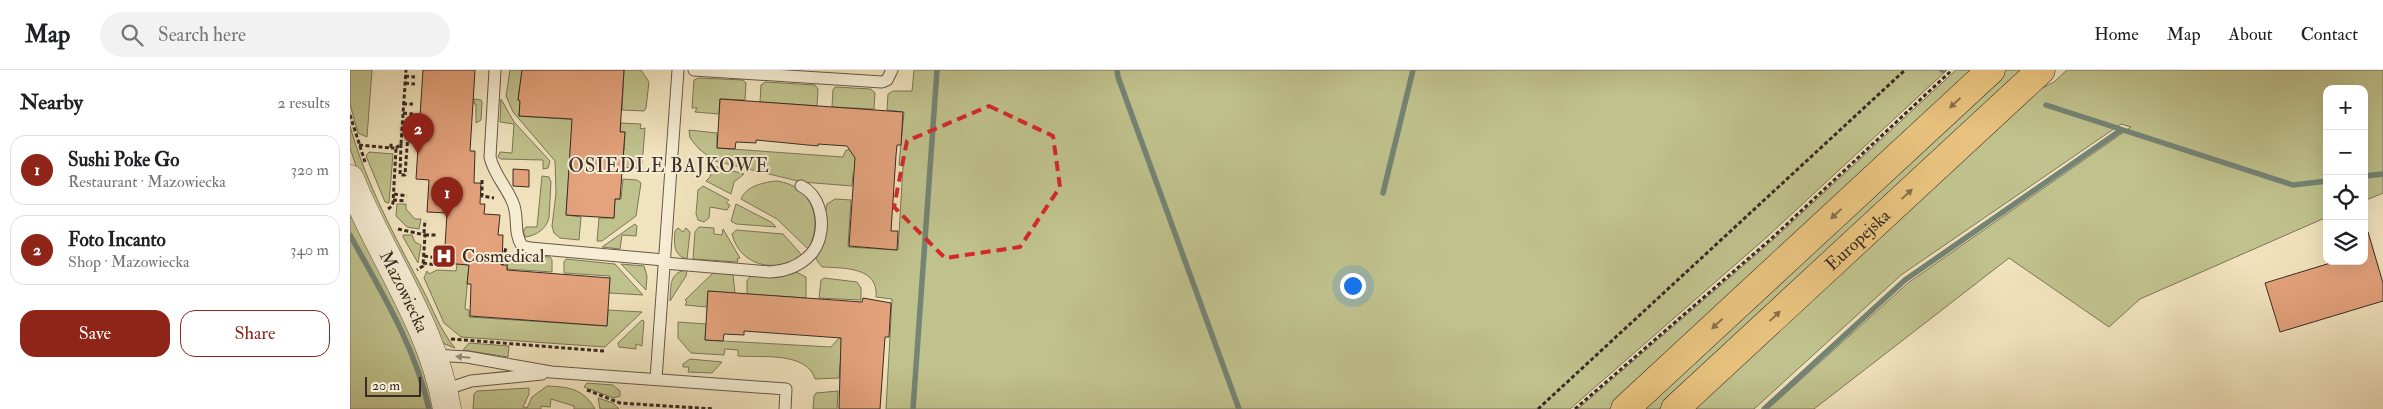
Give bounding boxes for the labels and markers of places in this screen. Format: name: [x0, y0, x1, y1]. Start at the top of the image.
pin: 2: [402, 113, 434, 154]
pin: 1: [431, 177, 463, 218]
hospital icon: Cosmedical: [431, 243, 457, 269]
place label: Cosmedical: [462, 245, 545, 268]

